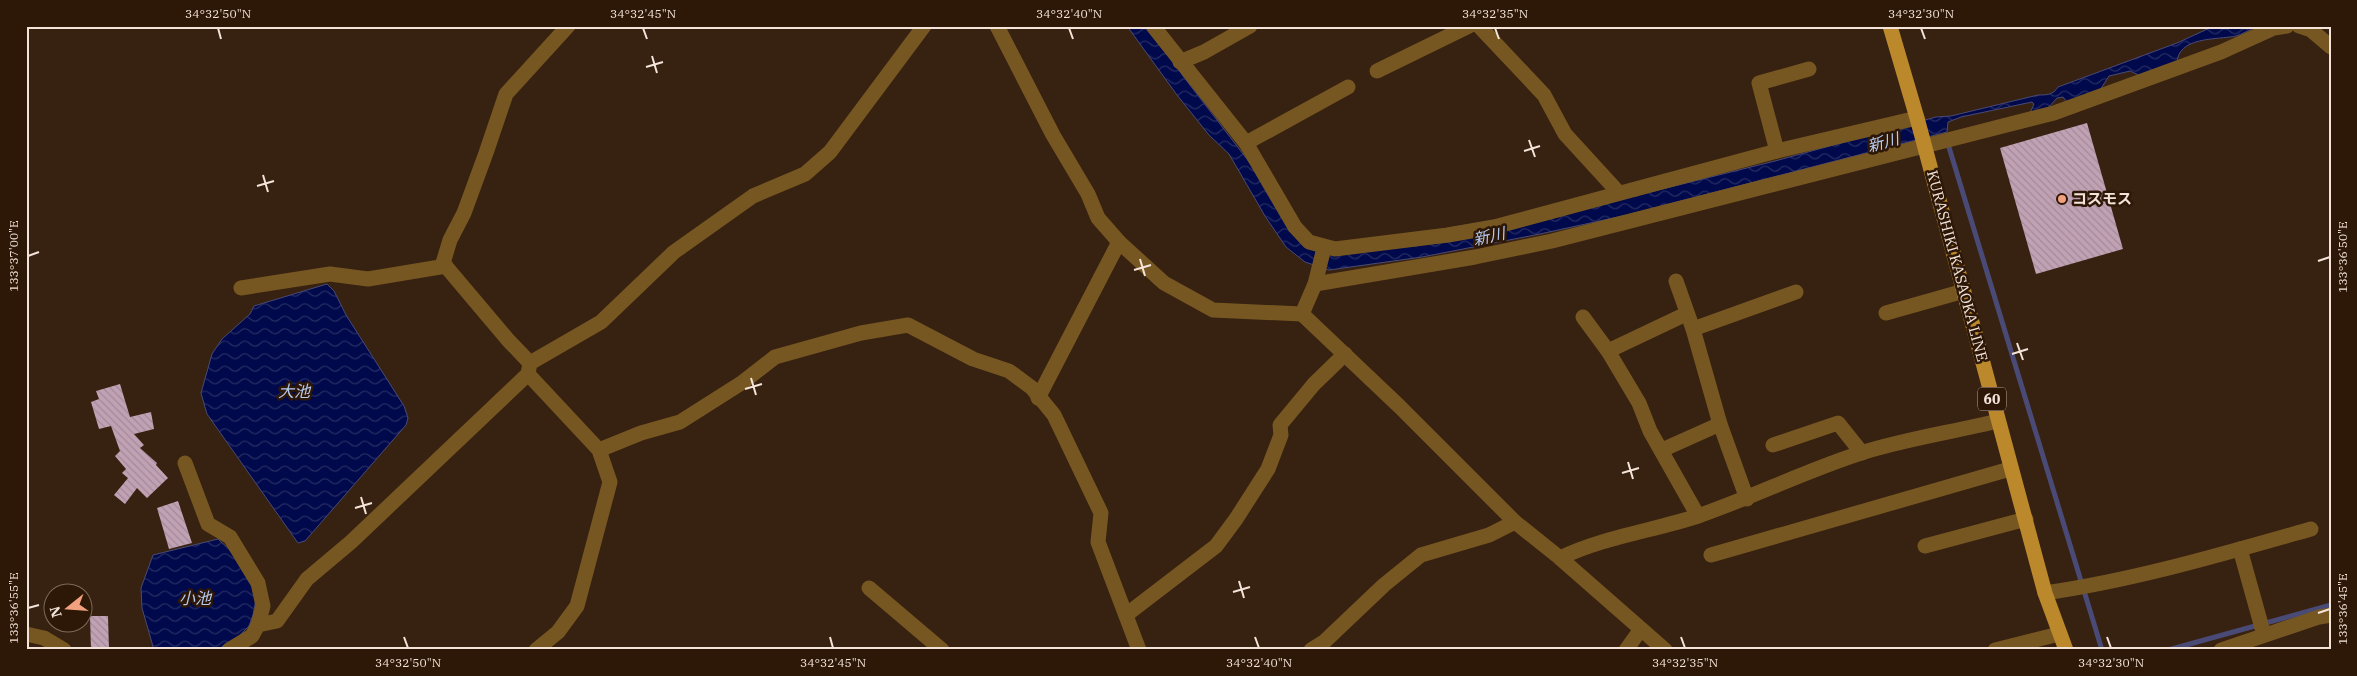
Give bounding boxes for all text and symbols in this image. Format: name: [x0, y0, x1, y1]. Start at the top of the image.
text: 34°32'50"N: [185, 6, 251, 21]
text: 34°32'45"N: [610, 6, 676, 21]
text: 34°32'40"N: [1036, 6, 1102, 21]
text: 34°32'35"N: [1462, 6, 1528, 21]
text: 34°32'30"N: [1888, 6, 1954, 21]
water label: 新川: [1865, 128, 1903, 156]
street label: KURASHIKI KASAOKA LINE: [1923, 168, 1992, 364]
place label: コスモス: [2072, 189, 2132, 208]
marker: コスモス: [2056, 193, 2068, 205]
text: 133°37'00"E: [6, 220, 21, 292]
text: 133°36'50"E: [2335, 221, 2350, 293]
water label: 新川: [1471, 222, 1509, 249]
water label: 大池: [278, 381, 312, 401]
road number: 60: [1978, 388, 2006, 410]
text: 133°36'55"E: [6, 572, 21, 644]
text: 133°36'45"E: [2335, 573, 2350, 645]
north arrow: [42, 584, 92, 634]
water label: 小池: [179, 588, 213, 608]
text: N: [45, 604, 66, 620]
text: 34°32'50"N: [375, 655, 441, 670]
text: 34°32'45"N: [800, 655, 866, 670]
text: 34°32'40"N: [1226, 655, 1292, 670]
text: 34°32'35"N: [1652, 655, 1718, 670]
text: 34°32'30"N: [2078, 655, 2144, 670]

